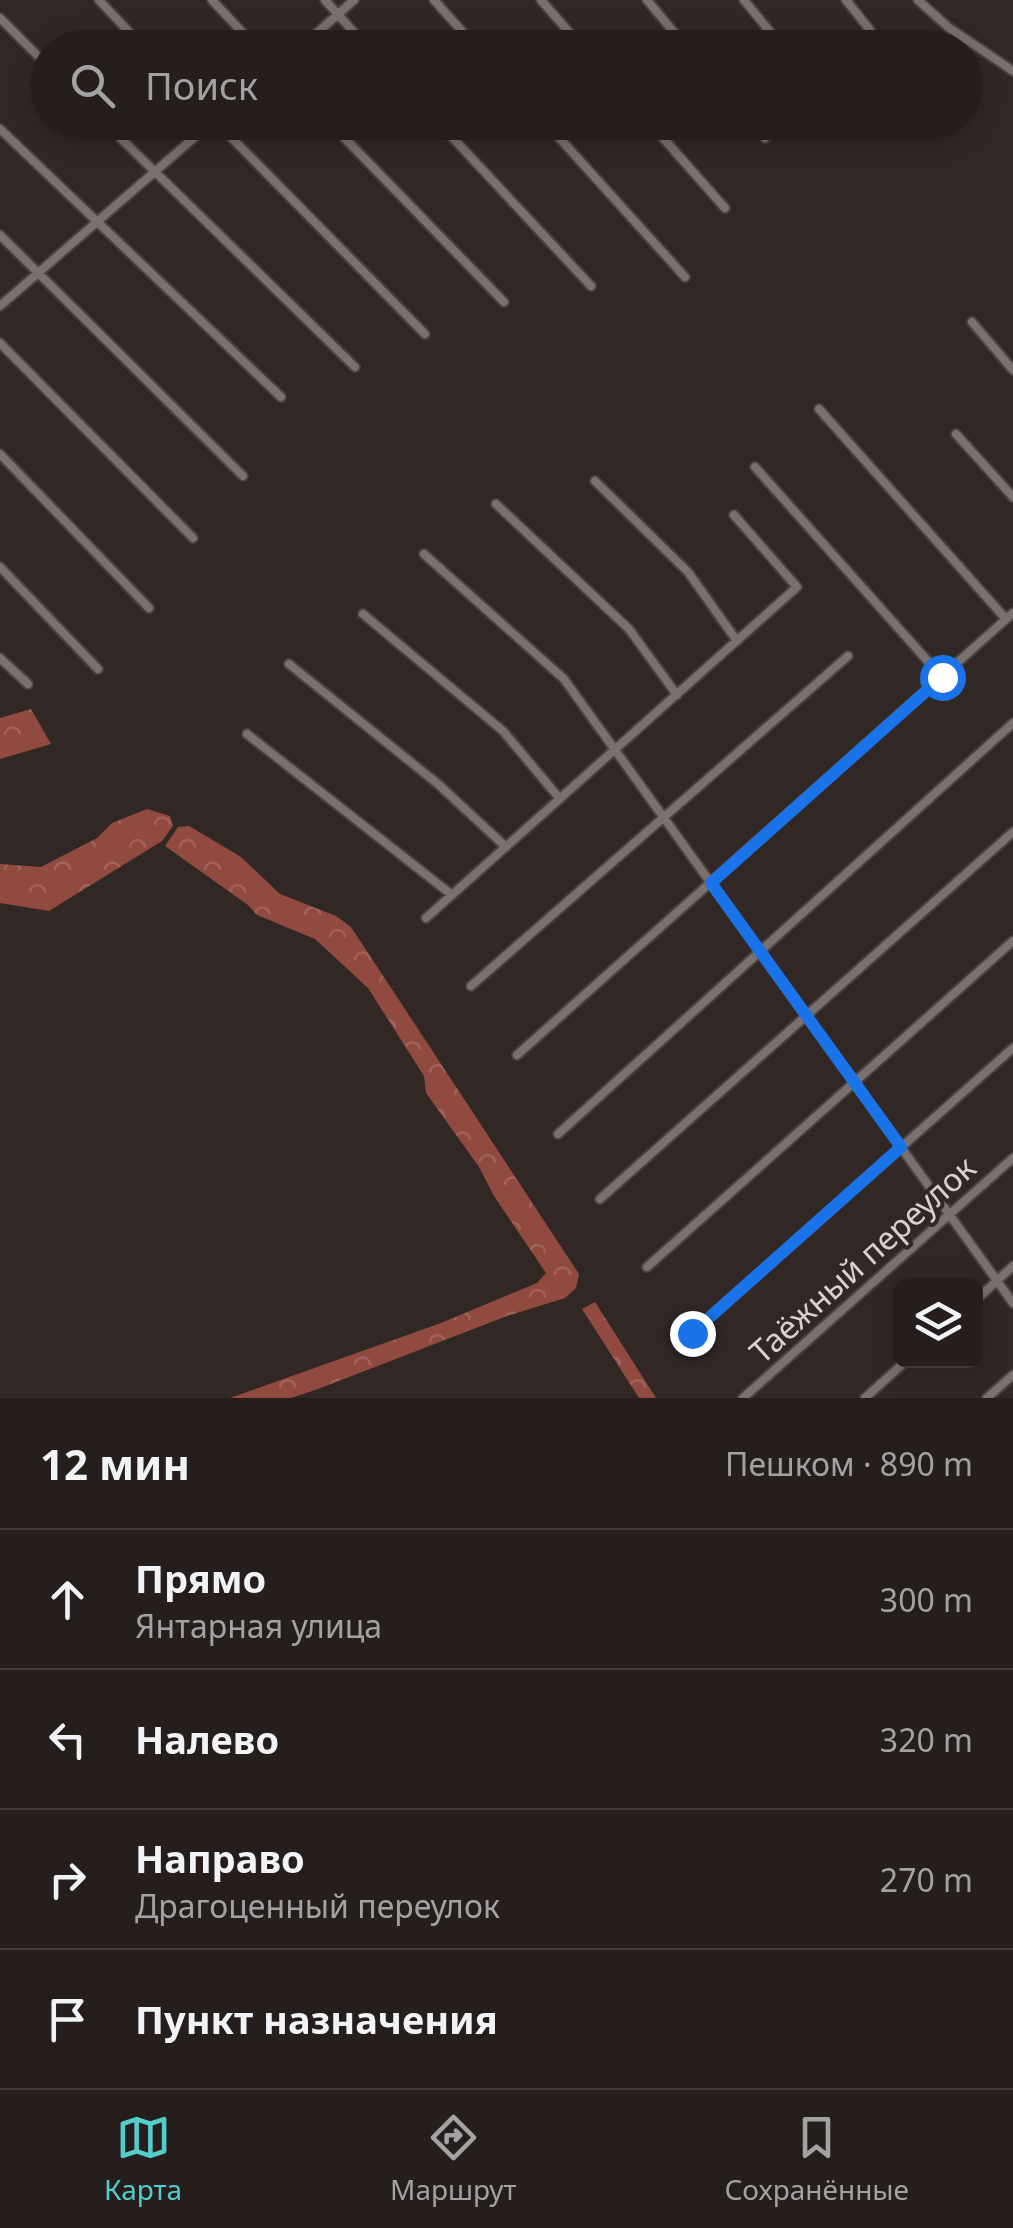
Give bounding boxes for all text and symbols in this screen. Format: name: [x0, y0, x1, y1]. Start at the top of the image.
search box: [30, 30, 983, 140]
icon: search: [65, 58, 120, 113]
text: Поиск: [145, 59, 258, 111]
route start: [920, 655, 966, 701]
street label: Таёжный переулок: [740, 1146, 984, 1372]
map controls: [893, 1278, 983, 1368]
button: layers: [893, 1278, 983, 1368]
route end: [670, 1311, 716, 1357]
text: 12 мин: [40, 1435, 190, 1492]
text: Пешком · 890 m: [725, 1442, 973, 1485]
text: Прямо: [135, 1552, 266, 1604]
icon: ahead: [40, 1572, 95, 1627]
text: 300 m: [880, 1578, 973, 1621]
text: Янтарная улица: [135, 1604, 382, 1647]
icon: left: [40, 1712, 95, 1767]
text: Налево: [135, 1713, 279, 1765]
text: 320 m: [880, 1718, 973, 1761]
text: Направо: [135, 1832, 305, 1884]
icon: right: [40, 1852, 95, 1907]
text: 270 m: [880, 1858, 973, 1901]
text: Драгоценный переулок: [135, 1884, 500, 1927]
icon: arrive: [40, 1992, 95, 2047]
text: Пункт назначения: [135, 1993, 498, 2045]
tab: Карта: [104, 2110, 182, 2208]
tab: Маршрут: [390, 2110, 517, 2208]
tab: Сохранённые: [724, 2110, 909, 2208]

